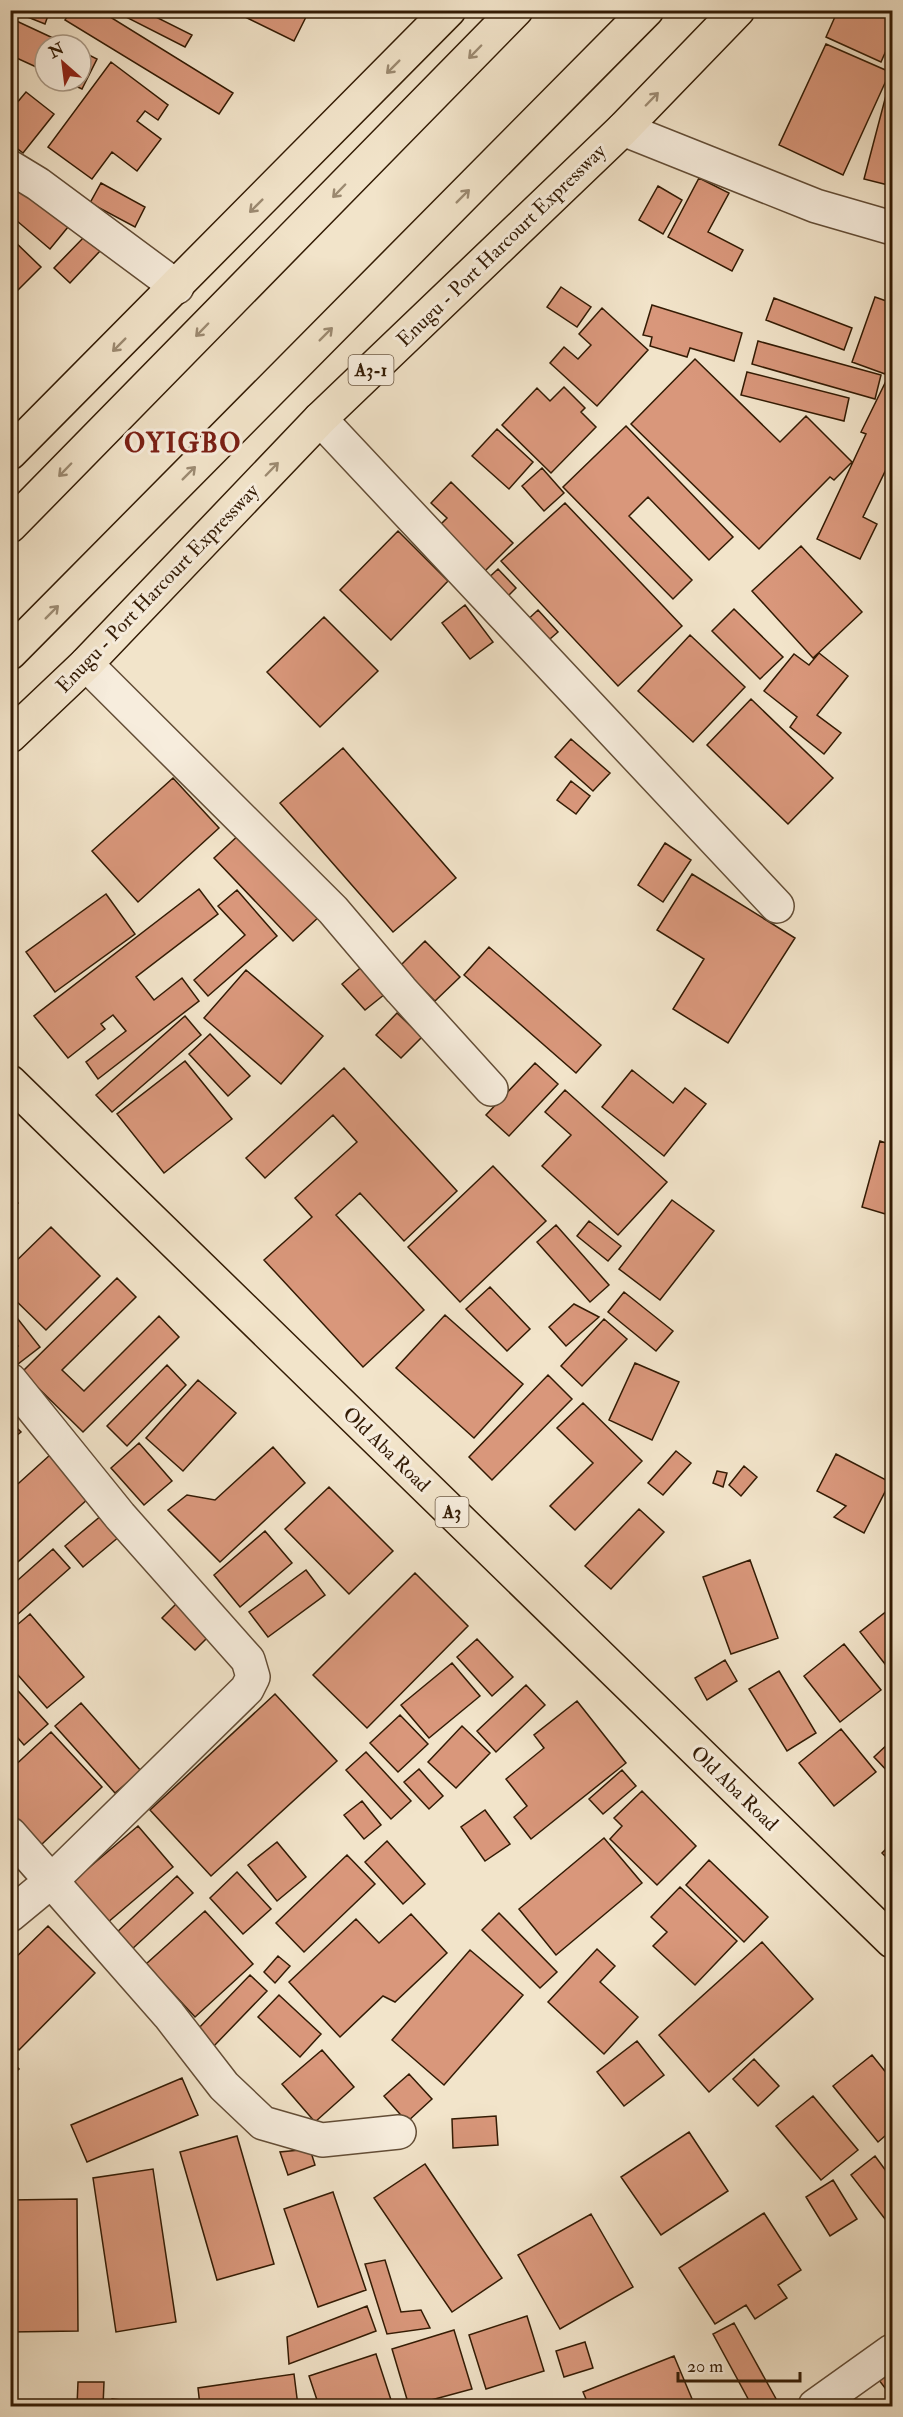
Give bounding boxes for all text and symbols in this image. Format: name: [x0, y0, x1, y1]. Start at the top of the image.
north arrow: [33, 33, 93, 93]
text: N: [45, 38, 68, 63]
one-way arrow: [468, 45, 483, 60]
one-way arrow: [386, 60, 401, 75]
one-way arrow: [645, 91, 659, 106]
street label: Enugu - Port Harcourt Expressway: [392, 138, 613, 353]
one-way arrow: [331, 184, 346, 199]
one-way arrow: [456, 188, 471, 203]
one-way arrow: [249, 199, 264, 214]
one-way arrow: [195, 323, 209, 338]
one-way arrow: [319, 327, 333, 342]
one-way arrow: [112, 337, 127, 352]
road number: A3-1: [348, 355, 394, 385]
district label: OYIGBO: [124, 428, 242, 460]
one-way arrow: [58, 462, 73, 477]
one-way arrow: [265, 462, 279, 477]
one-way arrow: [181, 466, 196, 481]
street label: Enugu - Port Harcourt Expressway: [51, 478, 266, 699]
one-way arrow: [44, 604, 59, 619]
street label: Old Aba Road: [338, 1401, 436, 1497]
road number: A3: [436, 1497, 468, 1527]
street label: Old Aba Road: [686, 1740, 784, 1836]
scale bar: [678, 2345, 800, 2383]
text: 20 m: [687, 2355, 723, 2378]

